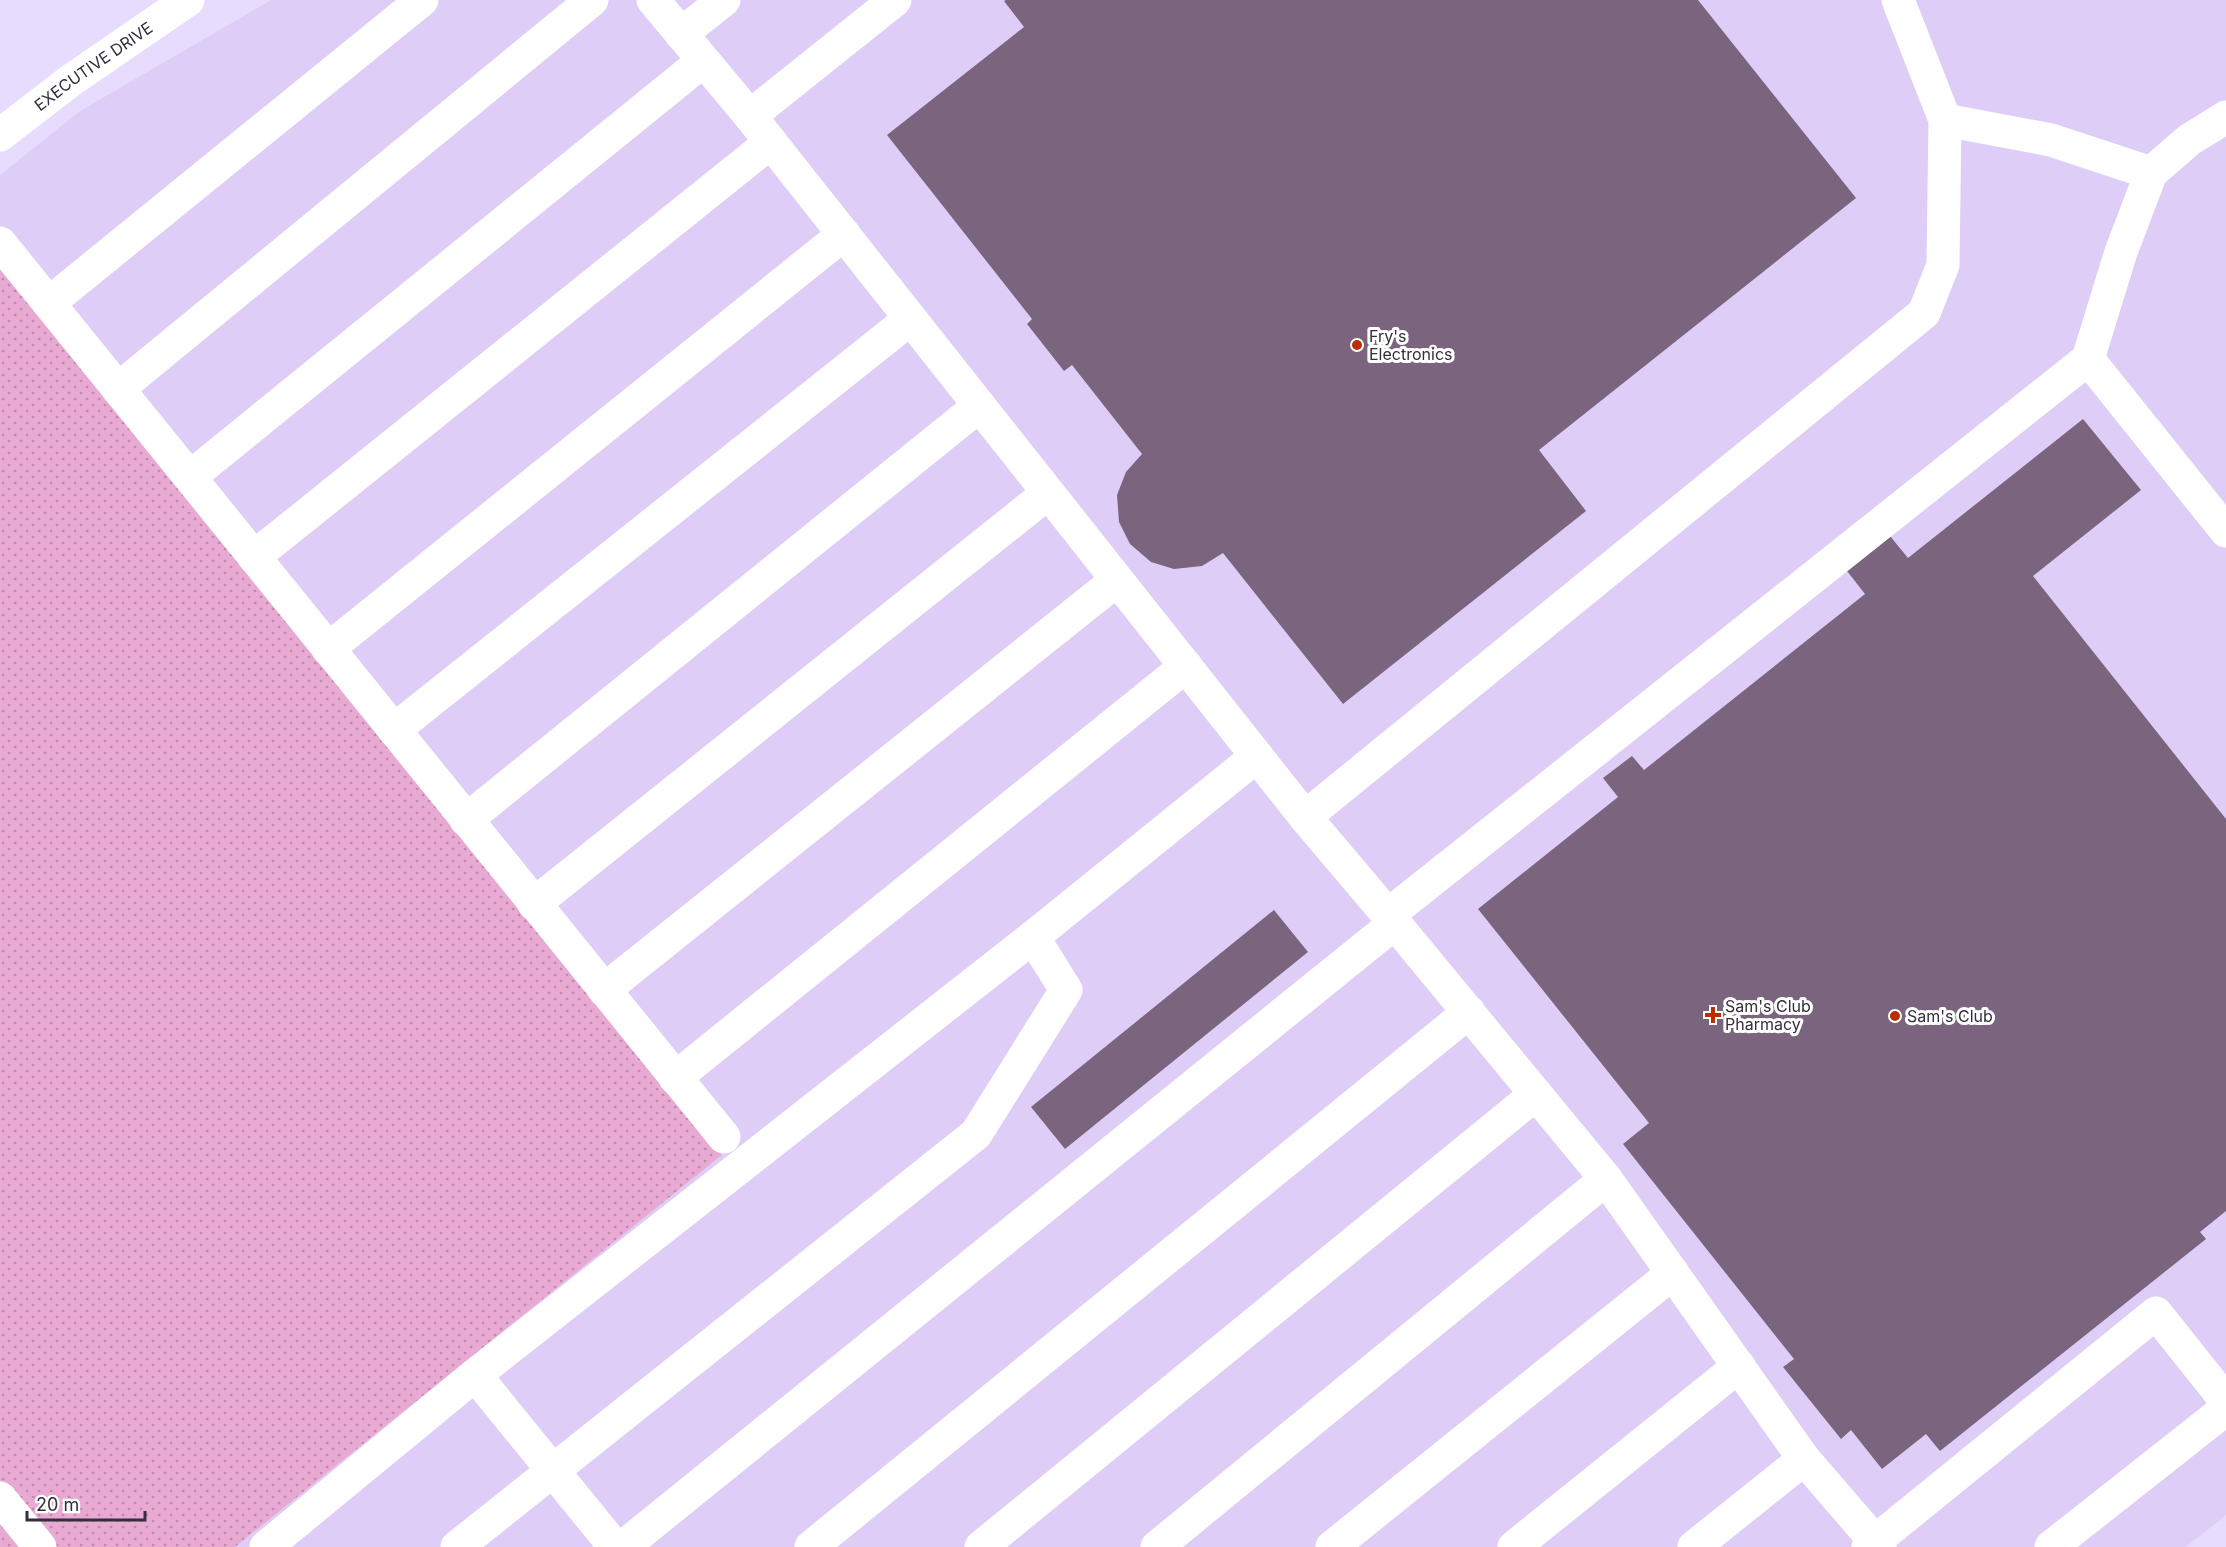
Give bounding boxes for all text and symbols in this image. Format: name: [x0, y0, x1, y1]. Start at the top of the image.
street label: EXECUTIVE DRIVE: [30, 17, 156, 115]
place label: Fry's Electronics: [1369, 326, 1452, 364]
marker: Fry's Electronics: [1350, 338, 1364, 352]
place label: Sam's Club Pharmacy: [1725, 996, 1811, 1034]
place label: Sam's Club: [1907, 1006, 1993, 1026]
marker: Sam's Club Pharmacy: [1706, 1008, 1720, 1022]
marker: Sam's Club: [1888, 1009, 1902, 1023]
scale bar: [27, 1484, 146, 1522]
text: 20 m: [36, 1494, 79, 1515]

